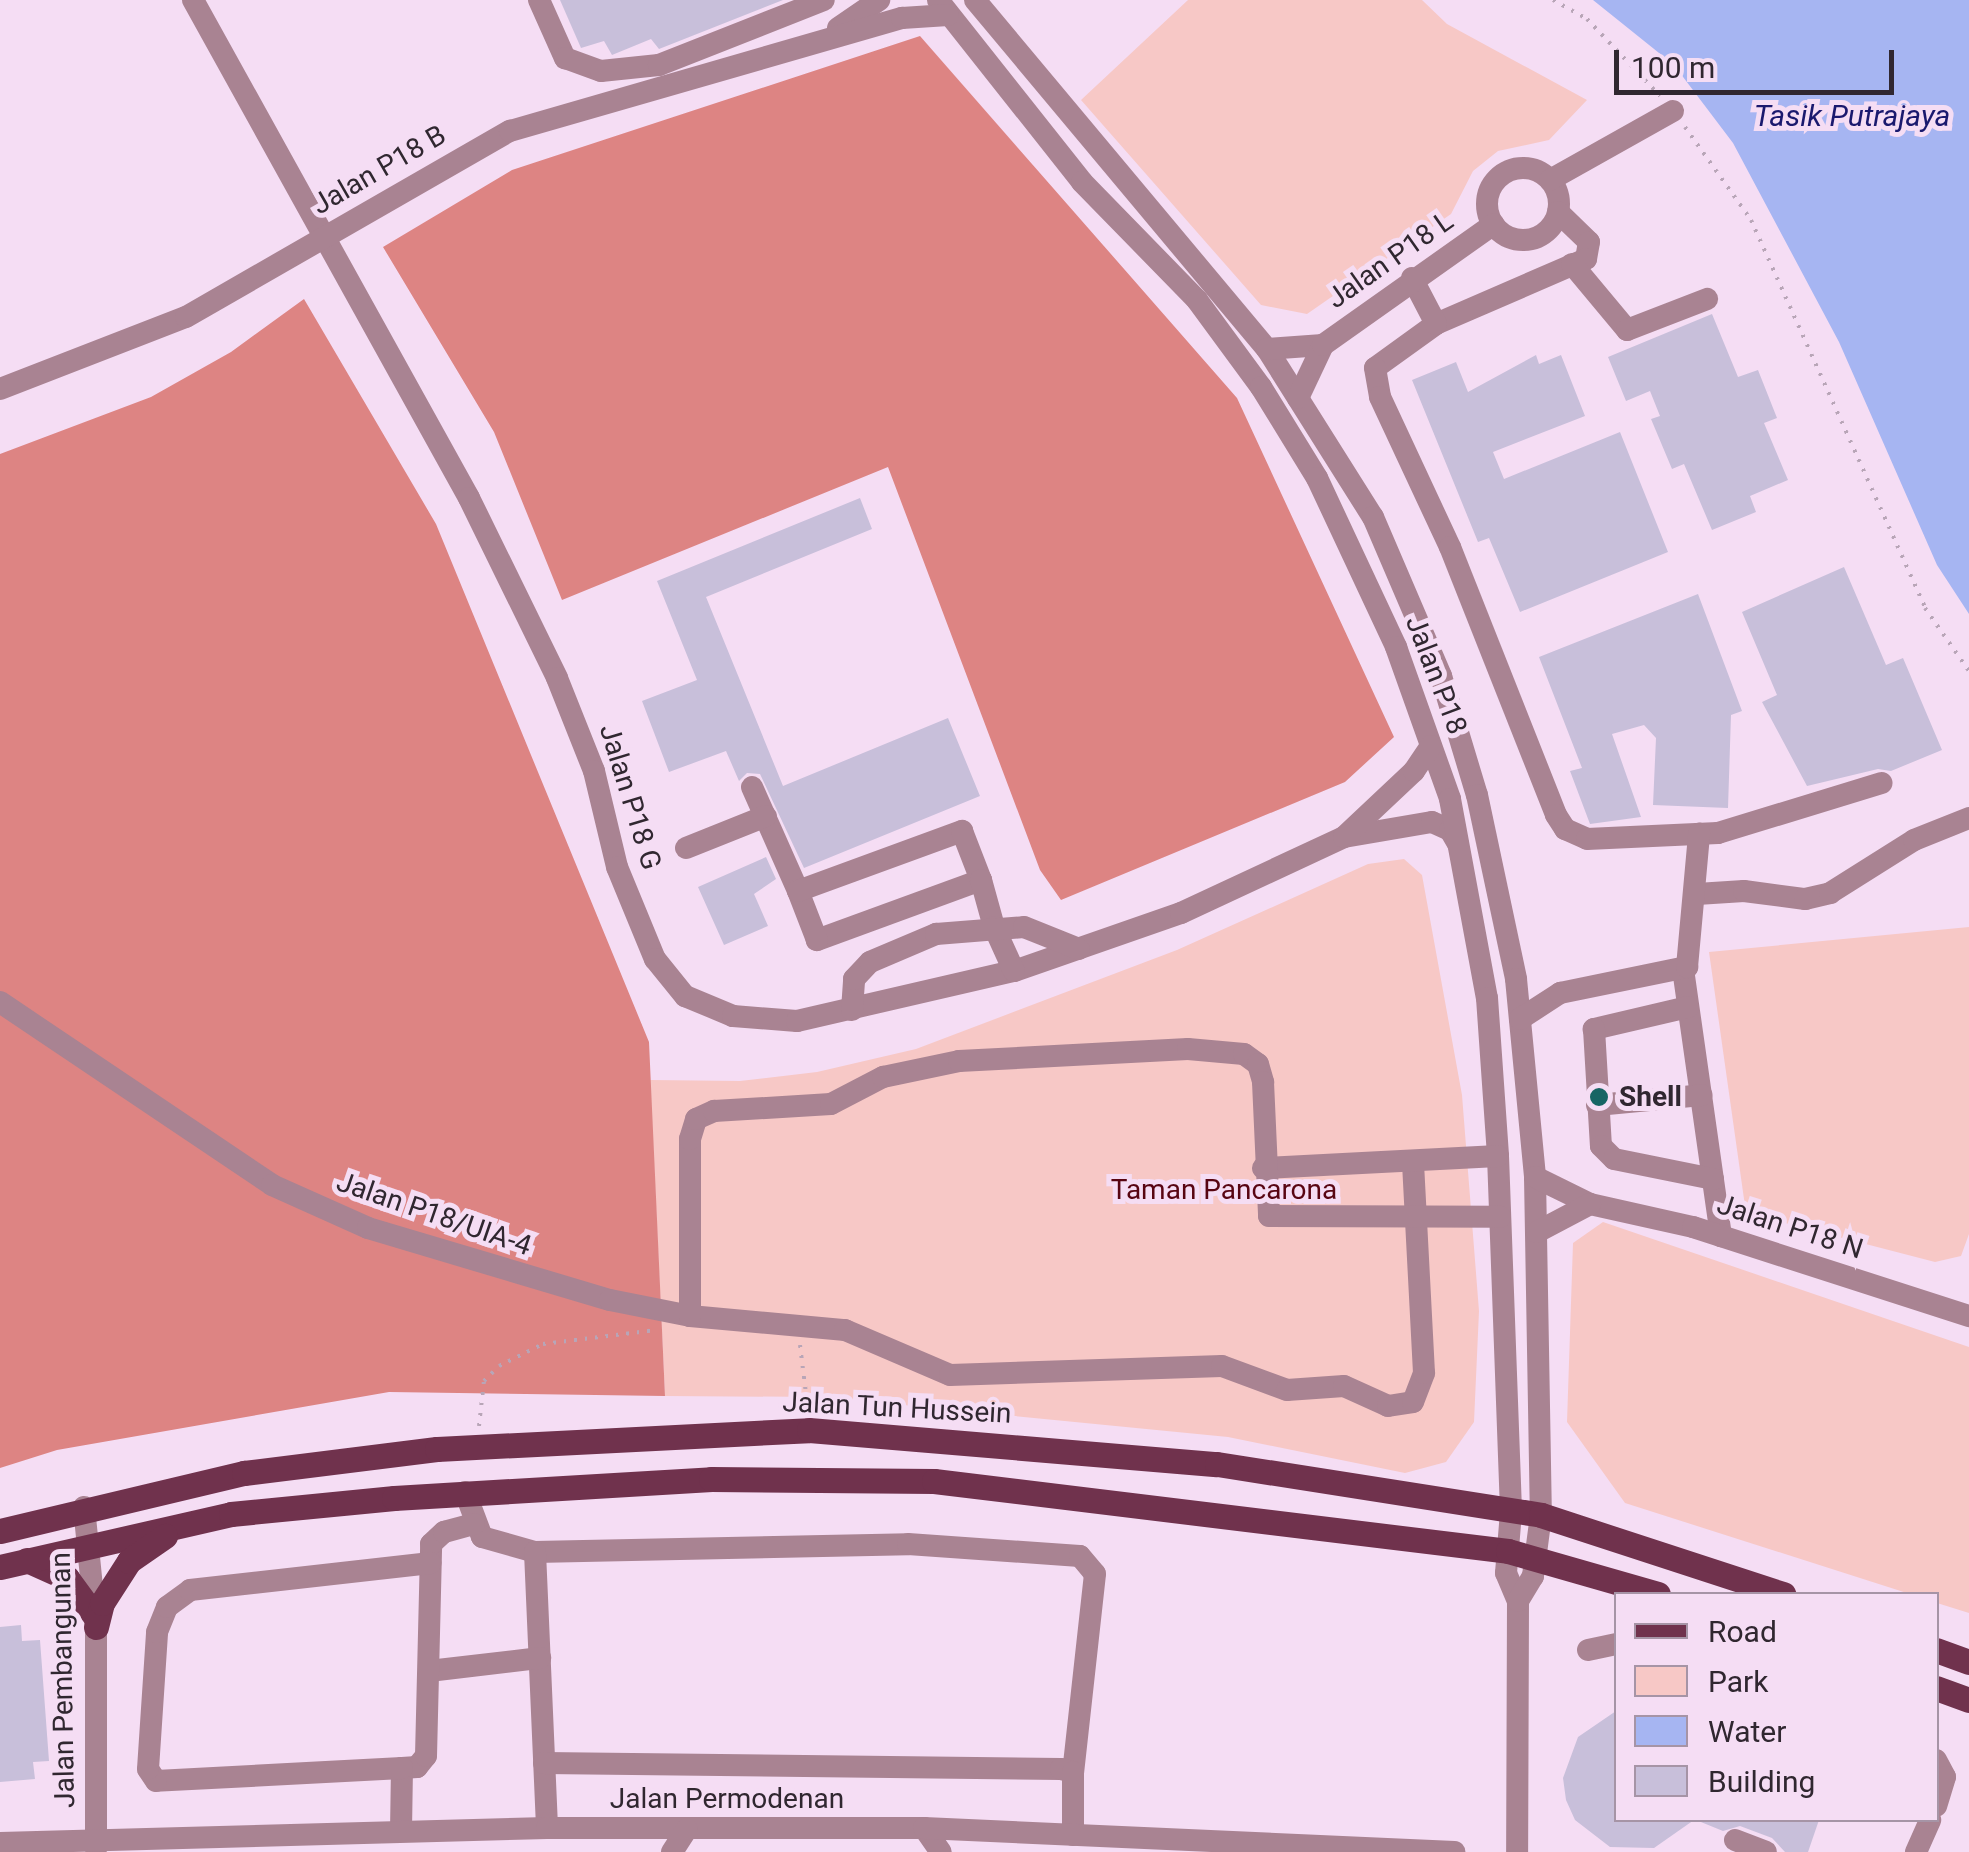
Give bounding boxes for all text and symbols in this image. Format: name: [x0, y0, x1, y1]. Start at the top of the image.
scale bar: [1619, 30, 1899, 92]
text: 100 m: [1631, 50, 1715, 85]
water label: Tasik Putrajaya: [1754, 98, 1950, 134]
street label: Jalan P18 B: [306, 118, 452, 222]
street label: Jalan P18 L: [1320, 204, 1460, 316]
street label: Jalan P18: [1398, 611, 1474, 739]
street label: Jalan P18 G: [592, 720, 668, 874]
place label: Shell: [1619, 1080, 1682, 1114]
marker: Shell: [1588, 1086, 1610, 1108]
street label: Jalan P18/UIA-4: [332, 1165, 536, 1263]
park label: Taman Pancarona: [1111, 1173, 1337, 1207]
street label: Jalan P18 N: [1713, 1188, 1867, 1266]
street label: Jalan Tun Hussein: [781, 1385, 1013, 1431]
street label: Jalan Pembangunan: [44, 1552, 82, 1808]
legend: [1614, 1592, 1939, 1822]
text: Road: [1708, 1614, 1777, 1649]
text: Park: [1708, 1664, 1768, 1699]
text: Water: [1708, 1714, 1786, 1749]
text: Building: [1708, 1764, 1815, 1799]
street label: Jalan Permodenan: [610, 1782, 844, 1816]

